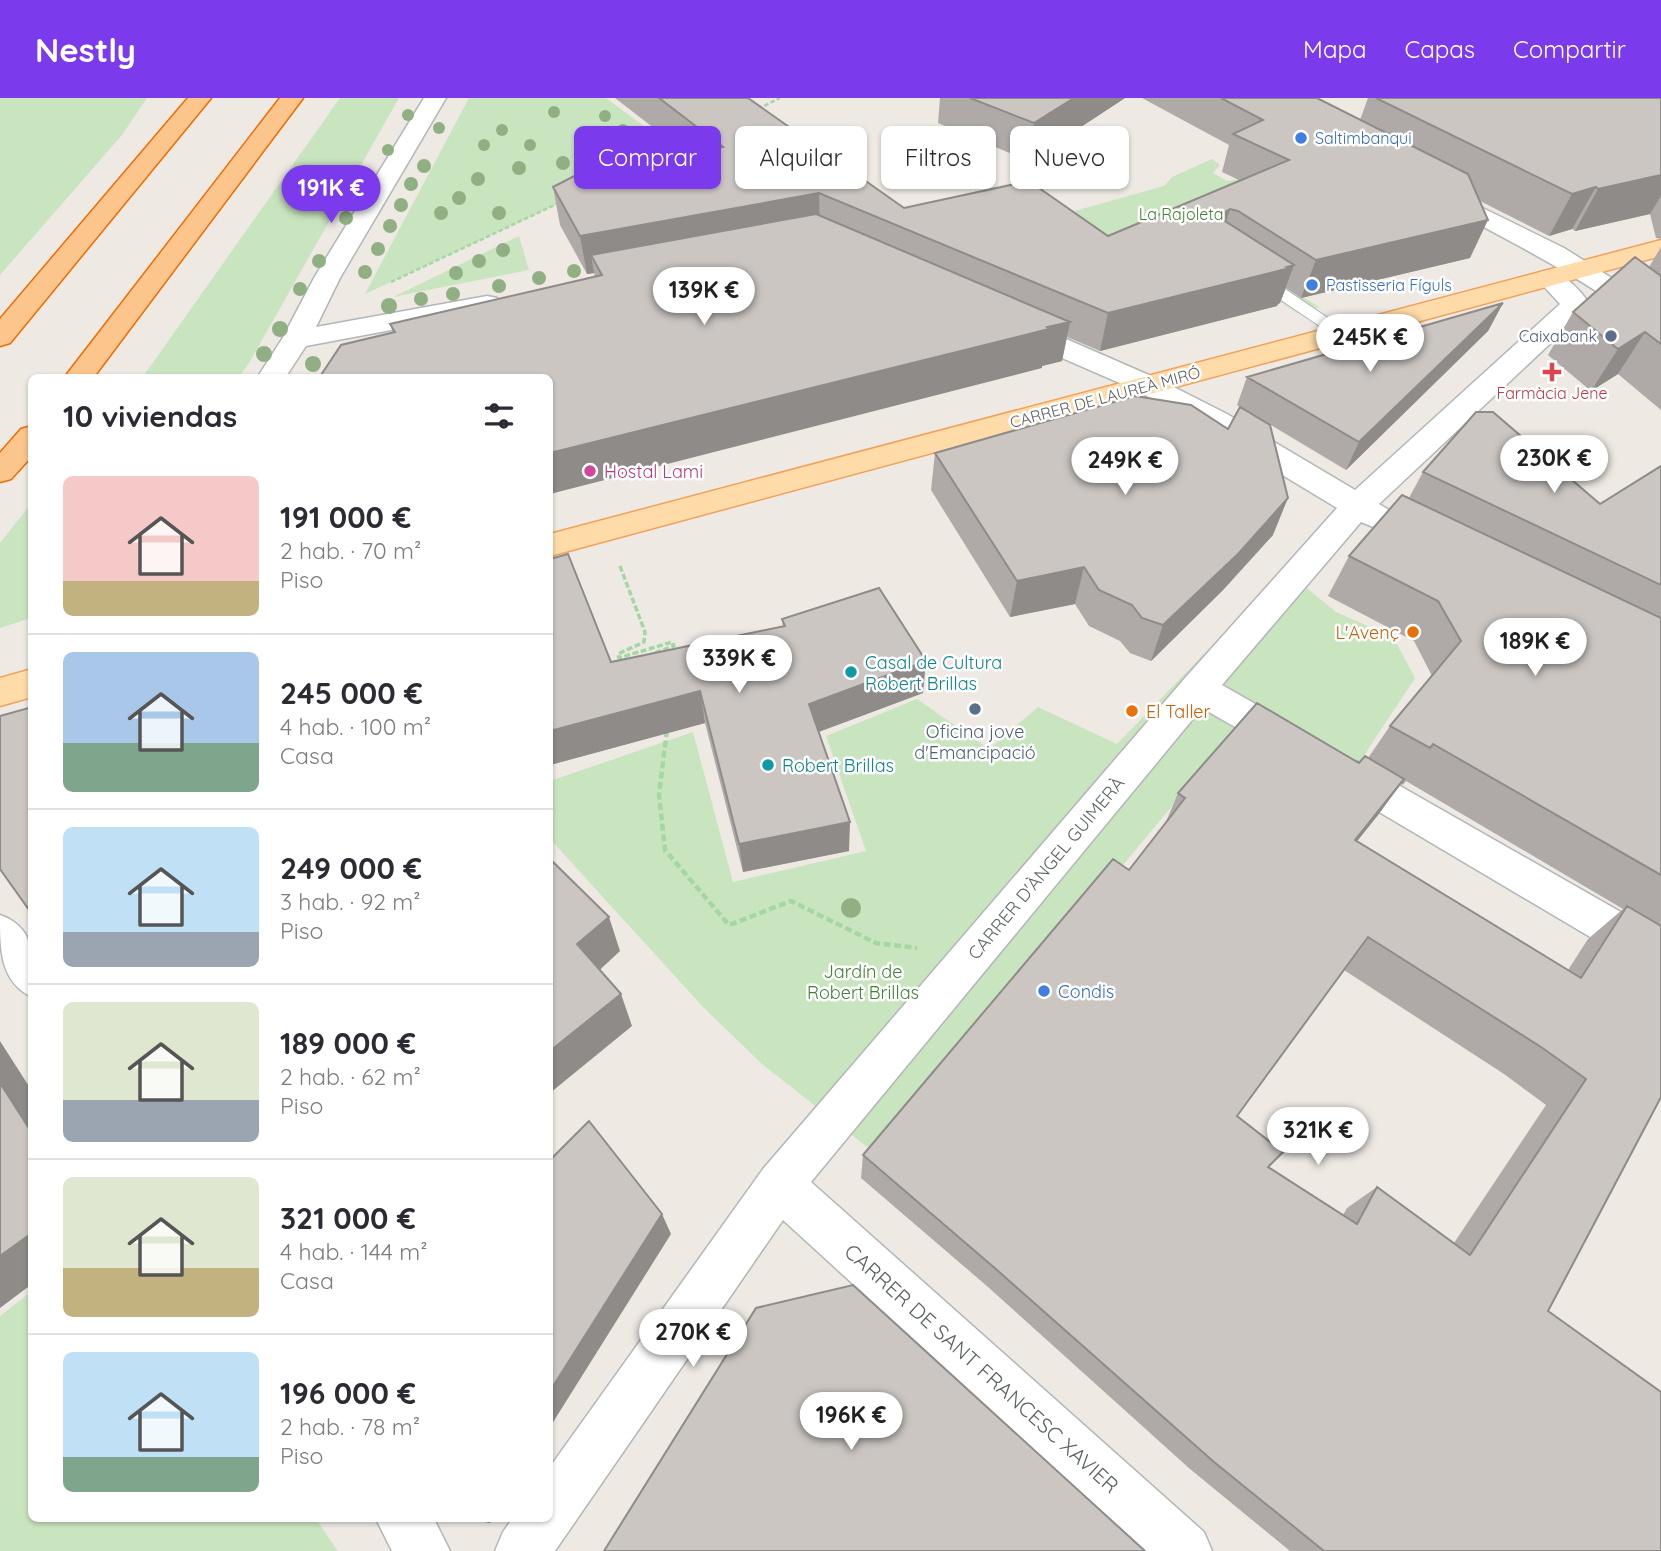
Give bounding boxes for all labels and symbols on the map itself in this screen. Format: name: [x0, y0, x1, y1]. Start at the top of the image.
place label: Saltimbanqui: [1315, 128, 1412, 148]
marker: Saltimbanqui: [1293, 130, 1309, 146]
pin: 191K €: [274, 166, 388, 225]
park label: La Rajoleta: [1139, 204, 1223, 224]
pin: 139K €: [647, 268, 761, 327]
place label: Pastisseria Fíguls: [1326, 275, 1452, 295]
marker: Pastisseria Fíguls: [1304, 277, 1320, 293]
pin: 245K €: [1313, 314, 1427, 374]
place label: Caixabank: [1519, 326, 1597, 346]
marker: Caixabank: [1603, 328, 1619, 344]
street label: CARRER DE LAUREÀ MIRÓ: [1008, 362, 1202, 432]
marker: Farmàcia Jene: [1544, 364, 1560, 380]
place label: Farmàcia Jene: [1496, 383, 1608, 403]
pin: 230K €: [1497, 436, 1611, 495]
pin: 249K €: [1068, 438, 1182, 497]
place label: Hostal Lami: [604, 460, 703, 483]
marker: Hostal Lami: [582, 463, 598, 479]
pin: 189K €: [1478, 618, 1592, 678]
place label: L'Avenç: [1335, 621, 1399, 644]
marker: L'Avenç: [1405, 624, 1421, 640]
pin: 339K €: [682, 636, 796, 695]
place label: Casal de Cultura Robert Brillas: [865, 651, 1002, 695]
marker: Casal de Cultura Robert Brillas: [843, 664, 859, 680]
place label: El Taller: [1146, 700, 1211, 723]
marker: Oficina jove d'Emancipació: [967, 701, 983, 717]
marker: El Taller: [1124, 703, 1140, 719]
place label: Oficina jove d'Emancipació: [914, 720, 1036, 764]
place label: Robert Brillas: [782, 754, 894, 777]
marker: Robert Brillas: [760, 757, 776, 773]
street label: CARRER D'ÀNGEL GUIMERÀ: [963, 772, 1130, 964]
park label: Jardín de Robert Brillas: [807, 960, 919, 1004]
place label: Condis: [1058, 980, 1114, 1003]
marker: Condis: [1036, 983, 1052, 999]
pin: 321K €: [1261, 1108, 1375, 1167]
street label: CARRER DE SANT FRANCESC XAVIER: [839, 1238, 1125, 1498]
pin: 270K €: [636, 1310, 750, 1369]
pin: 196K €: [794, 1392, 908, 1452]

